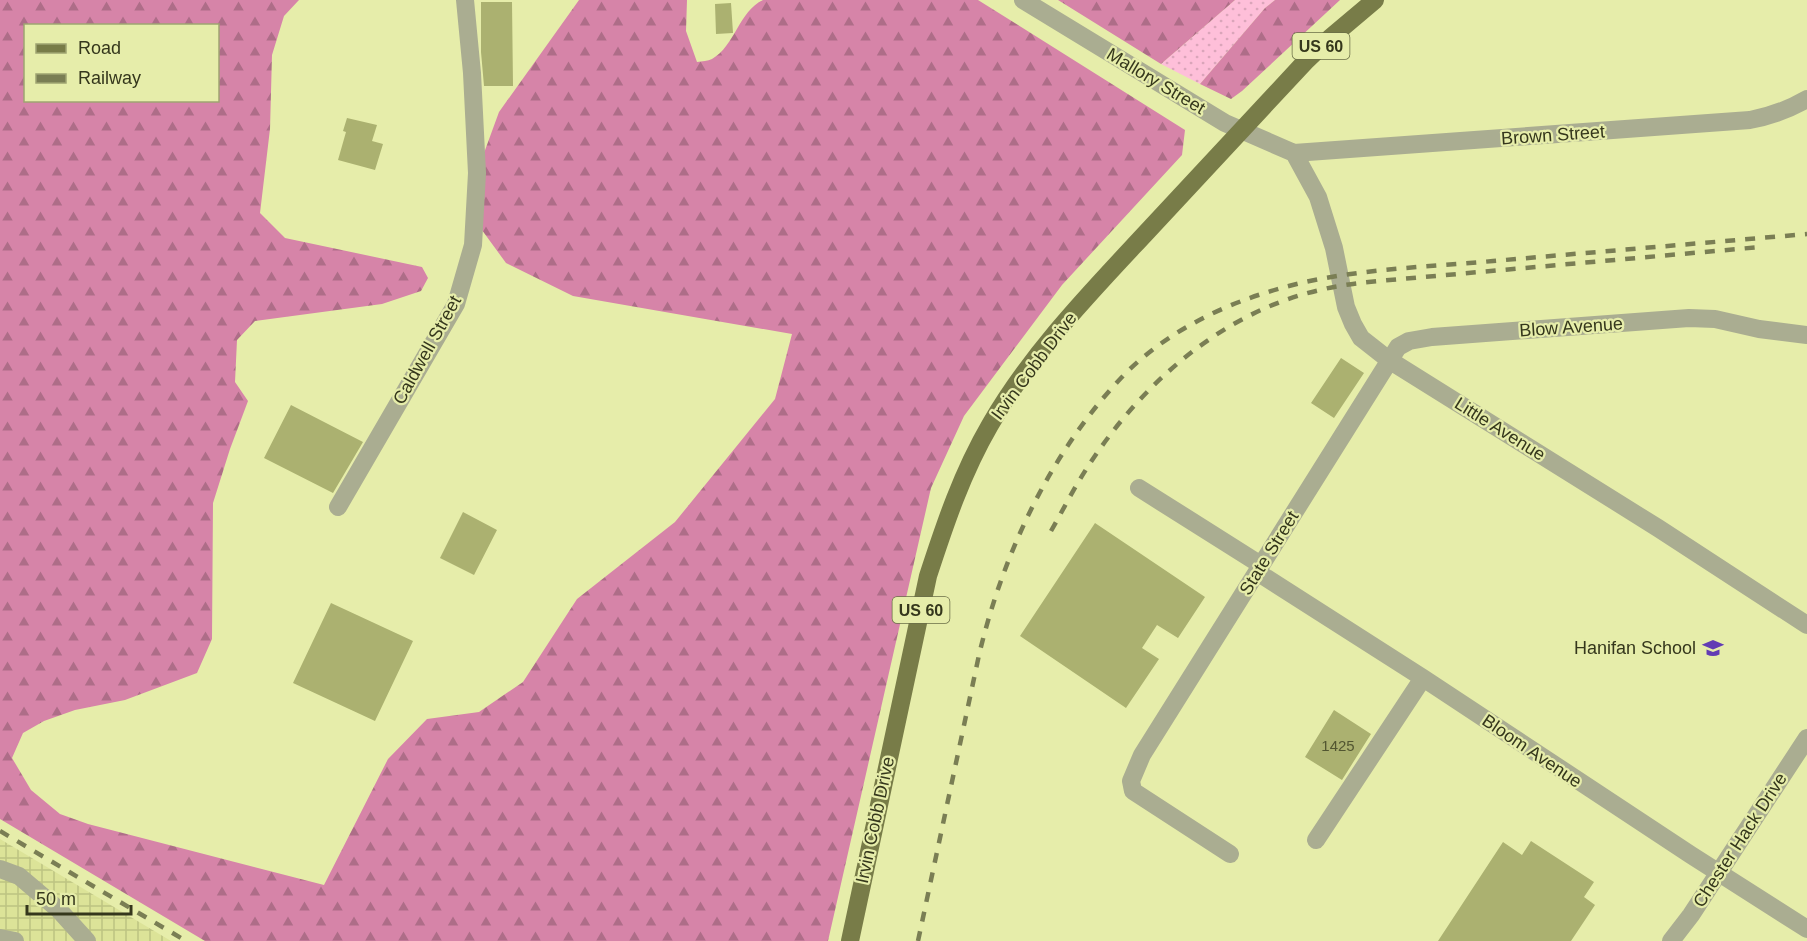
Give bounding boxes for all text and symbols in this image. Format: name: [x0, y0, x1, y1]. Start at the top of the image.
legend: [24, 24, 219, 102]
road number: US 60: [1292, 33, 1350, 59]
text: Road: [78, 38, 121, 58]
street label: Mallory Street: [1103, 44, 1209, 118]
text: Railway: [78, 68, 141, 88]
street label: Brown Street: [1500, 121, 1606, 149]
street label: Caldwell Street: [389, 292, 465, 408]
street label: Irvin Cobb Drive: [987, 308, 1081, 424]
street label: Blow Avenue: [1519, 313, 1623, 341]
street label: Little Avenue: [1451, 393, 1549, 465]
street label: State Street: [1235, 507, 1303, 599]
road number: US 60: [892, 597, 950, 623]
school or university icon: Hanifan School: [1701, 636, 1725, 660]
place label: Hanifan School: [1574, 638, 1696, 658]
street label: Bloom Avenue: [1478, 710, 1586, 792]
house number: 1425: [1321, 737, 1355, 754]
street label: Irvin Cobb Drive: [852, 755, 898, 885]
street label: Chester Hack Drive: [1689, 769, 1791, 911]
scale bar: [27, 878, 130, 916]
text: 50 m: [36, 889, 76, 909]

